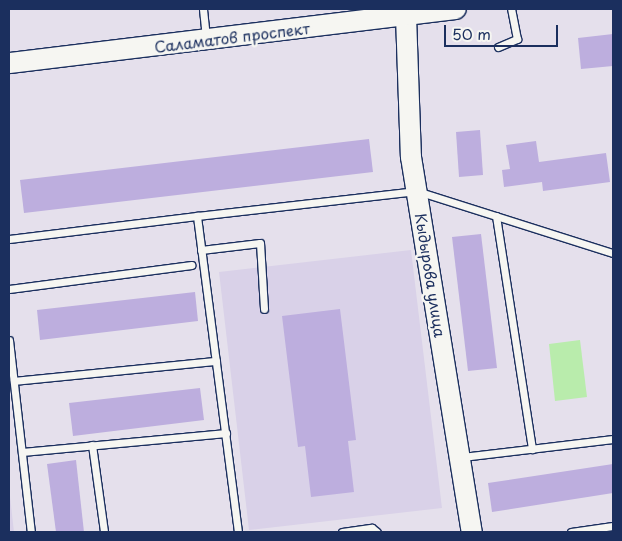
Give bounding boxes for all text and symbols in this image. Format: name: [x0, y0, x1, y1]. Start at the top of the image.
scale bar: [447, 15, 561, 47]
street label: Саламатов проспект: [153, 19, 311, 55]
text: 50 m: [452, 22, 491, 45]
street label: Кыдырова улица: [412, 211, 450, 339]

